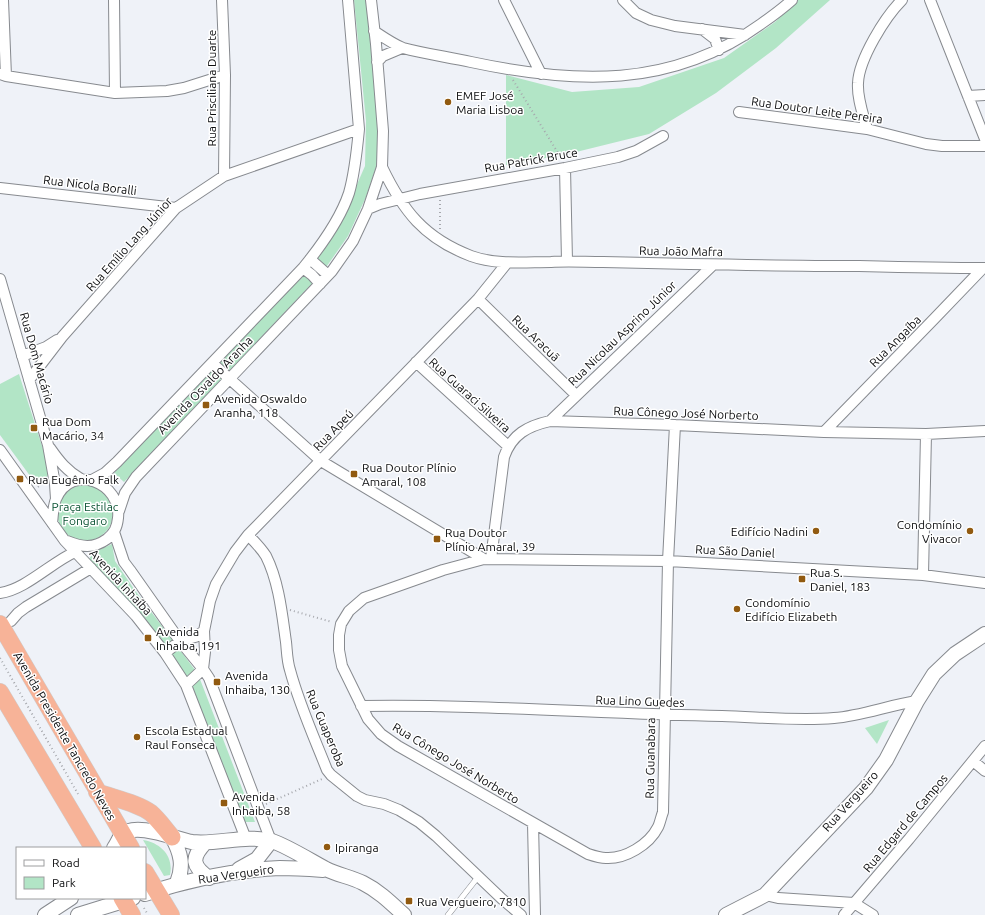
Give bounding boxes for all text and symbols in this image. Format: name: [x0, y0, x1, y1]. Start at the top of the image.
street label: Rua Prisciliana Duarte: [205, 30, 218, 146]
place label: EMEF José Maria Lisboa: [456, 89, 523, 116]
street label: Rua Doutor Leite Pereira: [750, 94, 884, 126]
marker: EMEF José Maria Lisboa: [443, 97, 453, 107]
street label: Rua Patrick Bruce: [483, 145, 579, 175]
street label: Rua Nicola Boralli: [43, 173, 137, 197]
street label: Rua Emílio Lang Júnior: [83, 194, 175, 294]
street label: Rua João Mafra: [639, 244, 723, 258]
street label: Rua Nicolau Asprino Júnior: [565, 278, 679, 388]
street label: Rua Dom Macário: [18, 311, 56, 405]
street label: Rua Aracuã: [510, 312, 562, 364]
street label: Rua Angaíba: [867, 313, 923, 369]
street label: Avenida Osvaldo Aranha: [155, 333, 255, 437]
street label: Rua Guaraci Silveira: [427, 355, 513, 435]
place label: Avenida Oswaldo Aranha, 118: [214, 392, 307, 419]
marker: Avenida Oswaldo Aranha, 118: [201, 400, 211, 410]
street label: Rua Cônego José Norberto: [613, 404, 759, 422]
street label: Rua Apeú: [310, 407, 356, 453]
place label: Rua Dom Macário, 34: [42, 415, 104, 442]
marker: Rua Dom Macário, 34: [29, 423, 39, 433]
place label: Rua Doutor Plínio Amaral, 108: [362, 461, 457, 488]
marker: Rua Doutor Plínio Amaral, 108: [349, 469, 359, 479]
place label: Rua Eugênio Falk: [28, 473, 119, 486]
marker: Rua Eugênio Falk: [15, 474, 25, 484]
park label: Praça Estilac Fongaro: [52, 500, 119, 527]
place label: Condomínio Vivacor: [897, 518, 962, 545]
place label: Edifício Nadini: [731, 525, 808, 538]
place label: Rua Doutor Plínio Amaral, 39: [445, 526, 535, 553]
marker: Edifício Nadini: [811, 526, 821, 536]
marker: Condomínio Vivacor: [965, 526, 975, 536]
marker: Rua Doutor Plínio Amaral, 39: [432, 534, 442, 544]
street label: Rua São Daniel: [695, 542, 775, 560]
street label: Avenida Inhaíba: [87, 547, 155, 617]
place label: Rua S. Daniel, 183: [810, 566, 870, 593]
marker: Rua S. Daniel, 183: [797, 574, 807, 584]
place label: Condomínio Edifício Elizabeth: [745, 596, 837, 623]
marker: Condomínio Edifício Elizabeth: [732, 604, 742, 614]
place label: Avenida Inhaiba, 191: [156, 625, 221, 652]
marker: Avenida Inhaiba, 191: [143, 633, 153, 643]
street label: Avenida Presidente Tancredo Neves: [11, 649, 119, 823]
place label: Avenida Inhaiba, 130: [225, 669, 290, 696]
marker: Avenida Inhaiba, 130: [212, 677, 222, 687]
street label: Rua Guaperoba: [304, 687, 348, 769]
street label: Rua Lino Guedes: [595, 693, 685, 709]
street label: Rua Guanabara: [643, 717, 657, 799]
street label: Rua Cônego José Norberto: [390, 720, 522, 806]
place label: Escola Estadual Raul Fonseca: [145, 724, 228, 751]
marker: Escola Estadual Raul Fonseca: [132, 732, 142, 742]
street label: Rua Vergueiro: [820, 768, 880, 834]
street label: Rua Edgard de Campos: [860, 771, 950, 875]
place label: Avenida Inhaiba, 58: [232, 790, 291, 817]
marker: Avenida Inhaiba, 58: [219, 798, 229, 808]
place label: Ipiranga: [335, 841, 379, 854]
marker: Ipiranga: [322, 842, 332, 852]
legend: [16, 847, 146, 899]
text: Road: [52, 856, 80, 869]
street label: Rua Vergueiro: [197, 862, 275, 886]
text: Park: [52, 876, 76, 889]
place label: Rua Vergueiro, 7810: [417, 895, 526, 908]
marker: Rua Vergueiro, 7810: [404, 896, 414, 906]

